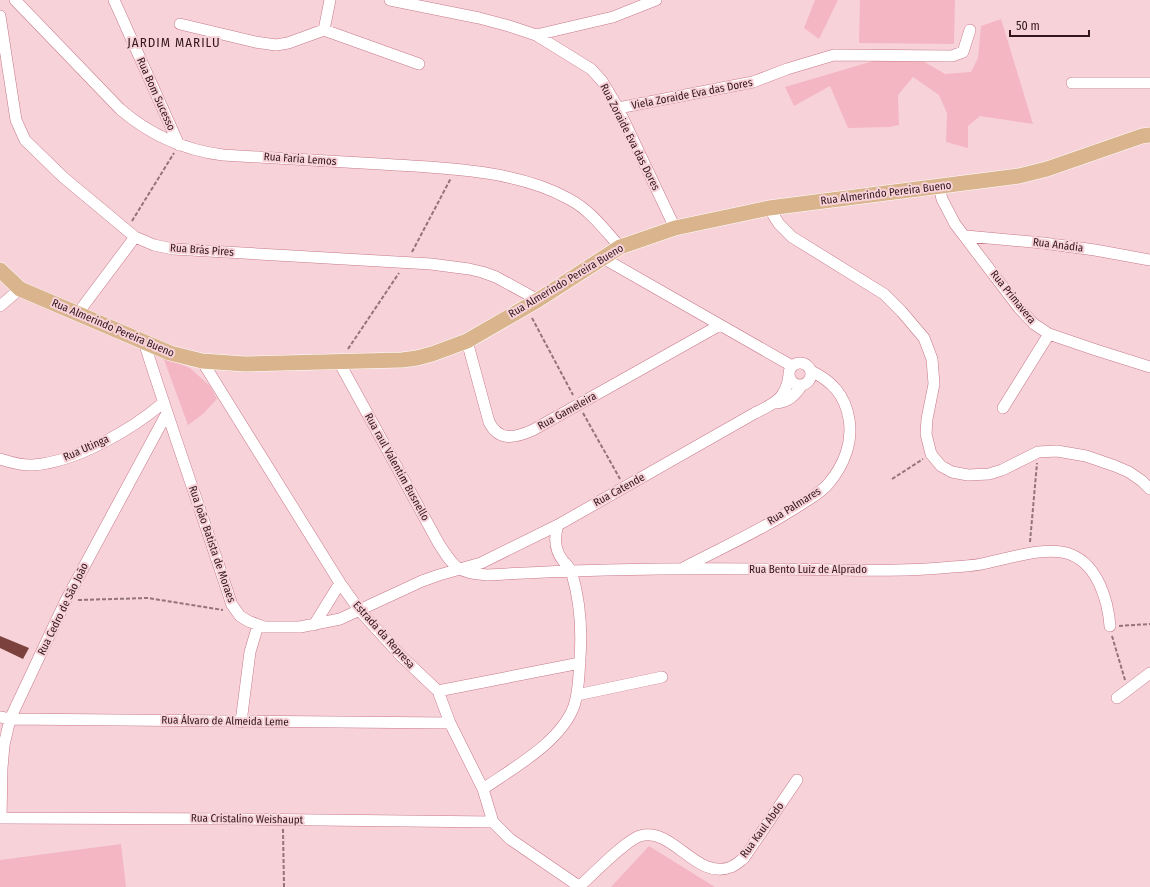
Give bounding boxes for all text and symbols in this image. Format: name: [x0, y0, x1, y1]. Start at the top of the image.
scale bar: [1010, 12, 1089, 38]
text: 50 m: [1016, 19, 1040, 33]
district label: JARDIM MARILU: [127, 35, 221, 50]
street label: Rua Bom Sucesso: [134, 55, 178, 133]
street label: Viela Zoraide Eva das Dores: [630, 76, 754, 112]
street label: Rua Zoraide Eva das Dores: [597, 81, 663, 193]
street label: Rua Faria Lemos: [263, 150, 337, 168]
street label: Rua Almerindo Pereira Bueno: [820, 178, 952, 207]
street label: Rua Anádia: [1032, 235, 1084, 255]
street label: Rua Brás Pires: [170, 241, 235, 259]
street label: Rua Almerindo Pereira Bueno: [506, 241, 626, 321]
street label: Rua Primavera: [988, 268, 1038, 326]
street label: Rua Almerindo Pereira Bueno: [50, 296, 176, 360]
street label: Rua Gameleira: [535, 389, 599, 433]
street label: Rua raul Valentim Busnello: [362, 411, 432, 523]
street label: Rua Utinga: [61, 432, 111, 464]
street label: Rua Catende: [591, 471, 647, 509]
street label: Rua João Batista de Moraes: [186, 484, 238, 604]
street label: Rua Palmares: [765, 484, 823, 528]
street label: Rua Cedro de São João: [35, 560, 91, 657]
street label: Rua Bento Luiz de Alprado: [749, 563, 867, 576]
street label: Estrada da Represa: [350, 599, 418, 671]
street label: Rua Álvaro de Almeida Leme: [161, 712, 289, 729]
street label: Rua Kaul Abdo: [738, 800, 787, 860]
street label: Rua Cristalino Weishaupt: [191, 812, 304, 826]

